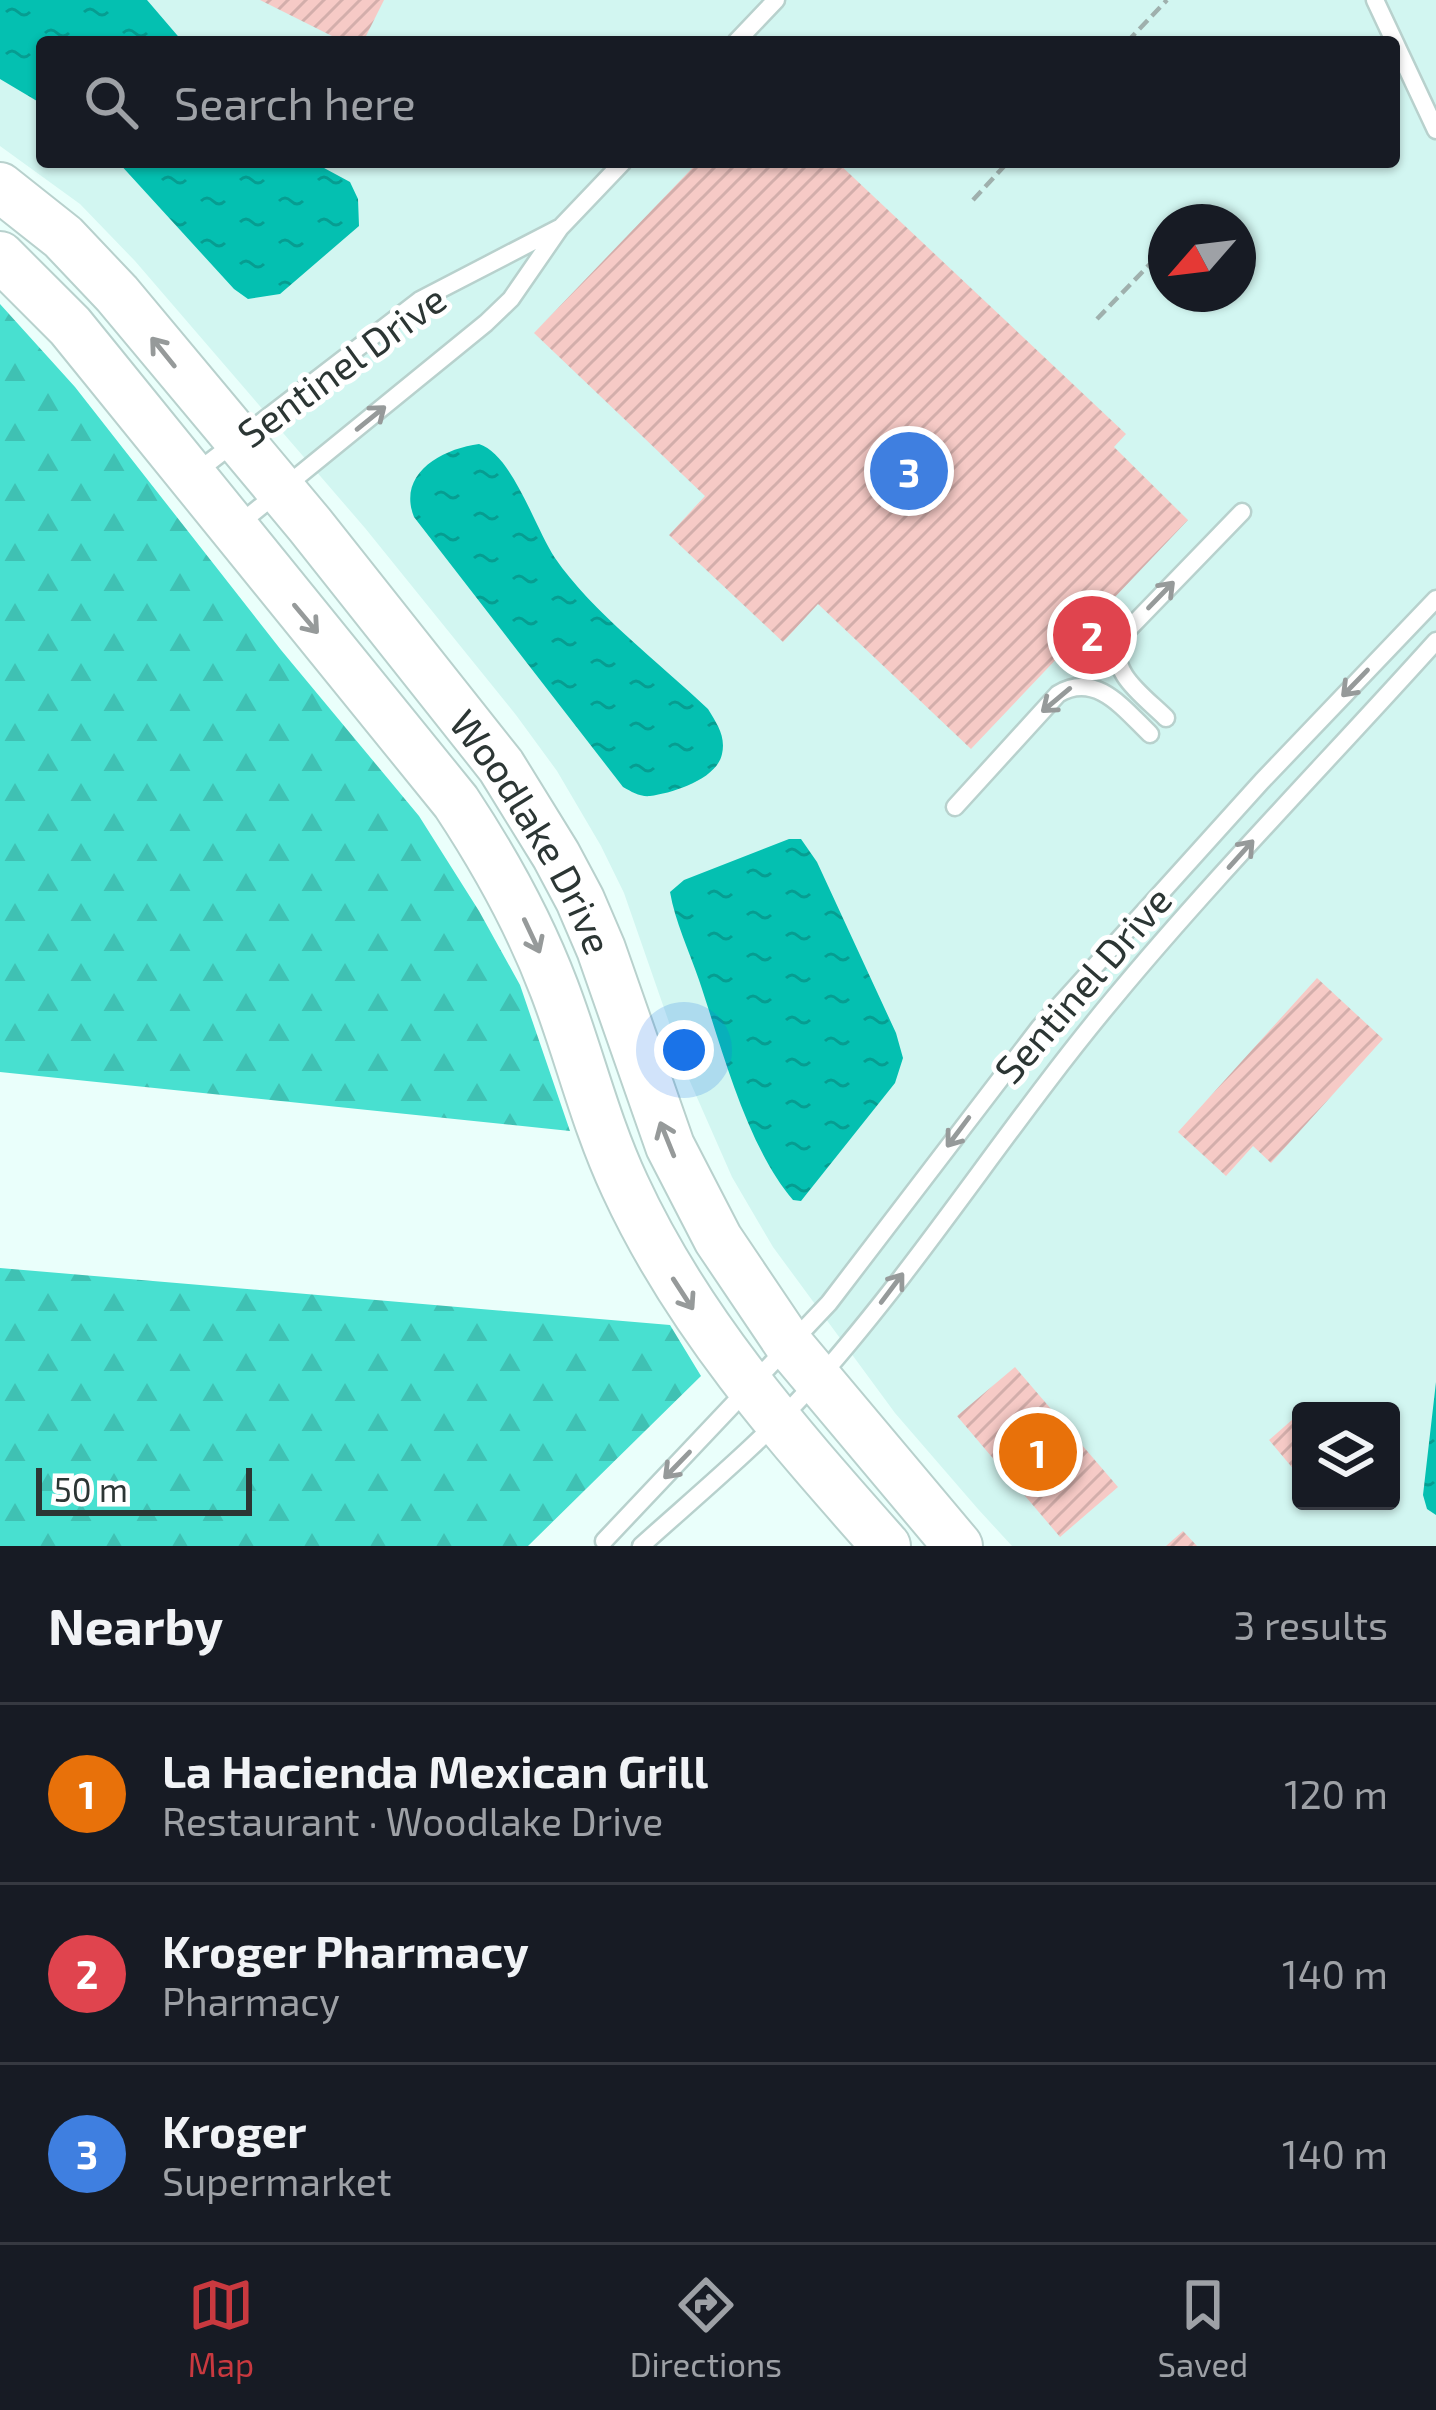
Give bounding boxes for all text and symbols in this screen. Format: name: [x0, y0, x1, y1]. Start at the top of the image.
search box: [36, 36, 1400, 168]
icon: search: [78, 69, 144, 135]
text: Search here: [174, 75, 416, 129]
north arrow: [1148, 204, 1256, 312]
street label: Sentinel Drive: [228, 274, 454, 456]
one-way arrow: [150, 336, 177, 368]
one-way arrow: [355, 404, 386, 432]
pin: 3: [870, 426, 948, 516]
one-way arrow: [1146, 581, 1174, 611]
pin: 2: [1053, 590, 1131, 680]
one-way arrow: [292, 603, 320, 634]
one-way arrow: [1342, 668, 1370, 697]
one-way arrow: [1041, 686, 1072, 713]
street label: Woodlake Drive: [441, 699, 624, 960]
one-way arrow: [1227, 839, 1254, 869]
street label: Sentinel Drive: [984, 876, 1180, 1092]
one-way arrow: [522, 917, 544, 953]
your location: [654, 1020, 714, 1080]
one-way arrow: [945, 1115, 971, 1148]
one-way arrow: [655, 1121, 676, 1158]
one-way arrow: [878, 1273, 904, 1305]
one-way arrow: [671, 1276, 696, 1310]
map controls: [1292, 1402, 1400, 1510]
button: layers: [1292, 1402, 1400, 1510]
pin: 1: [999, 1407, 1077, 1497]
one-way arrow: [663, 1449, 692, 1479]
scale bar: [36, 1462, 252, 1515]
text: 50 m: [54, 1469, 128, 1509]
text: Nearby: [48, 1594, 223, 1655]
text: 3 results: [1234, 1601, 1388, 1648]
text: La Hacienda Mexican Grill: [162, 1743, 708, 1797]
text: 1: [79, 1770, 95, 1817]
text: 120 m: [1284, 1770, 1388, 1817]
text: Restaurant · Woodlake Drive: [162, 1797, 663, 1844]
text: Kroger Pharmacy: [162, 1923, 529, 1977]
text: 2: [76, 1950, 98, 1997]
text: 140 m: [1282, 1950, 1388, 1997]
text: Pharmacy: [162, 1977, 340, 2024]
text: Kroger: [162, 2103, 306, 2157]
text: 3: [76, 2130, 98, 2177]
text: 140 m: [1282, 2130, 1388, 2177]
text: Supermarket: [162, 2157, 392, 2204]
tab: Map: [188, 2272, 254, 2384]
tab: Directions: [630, 2272, 782, 2384]
tab: Saved: [1158, 2272, 1248, 2384]

